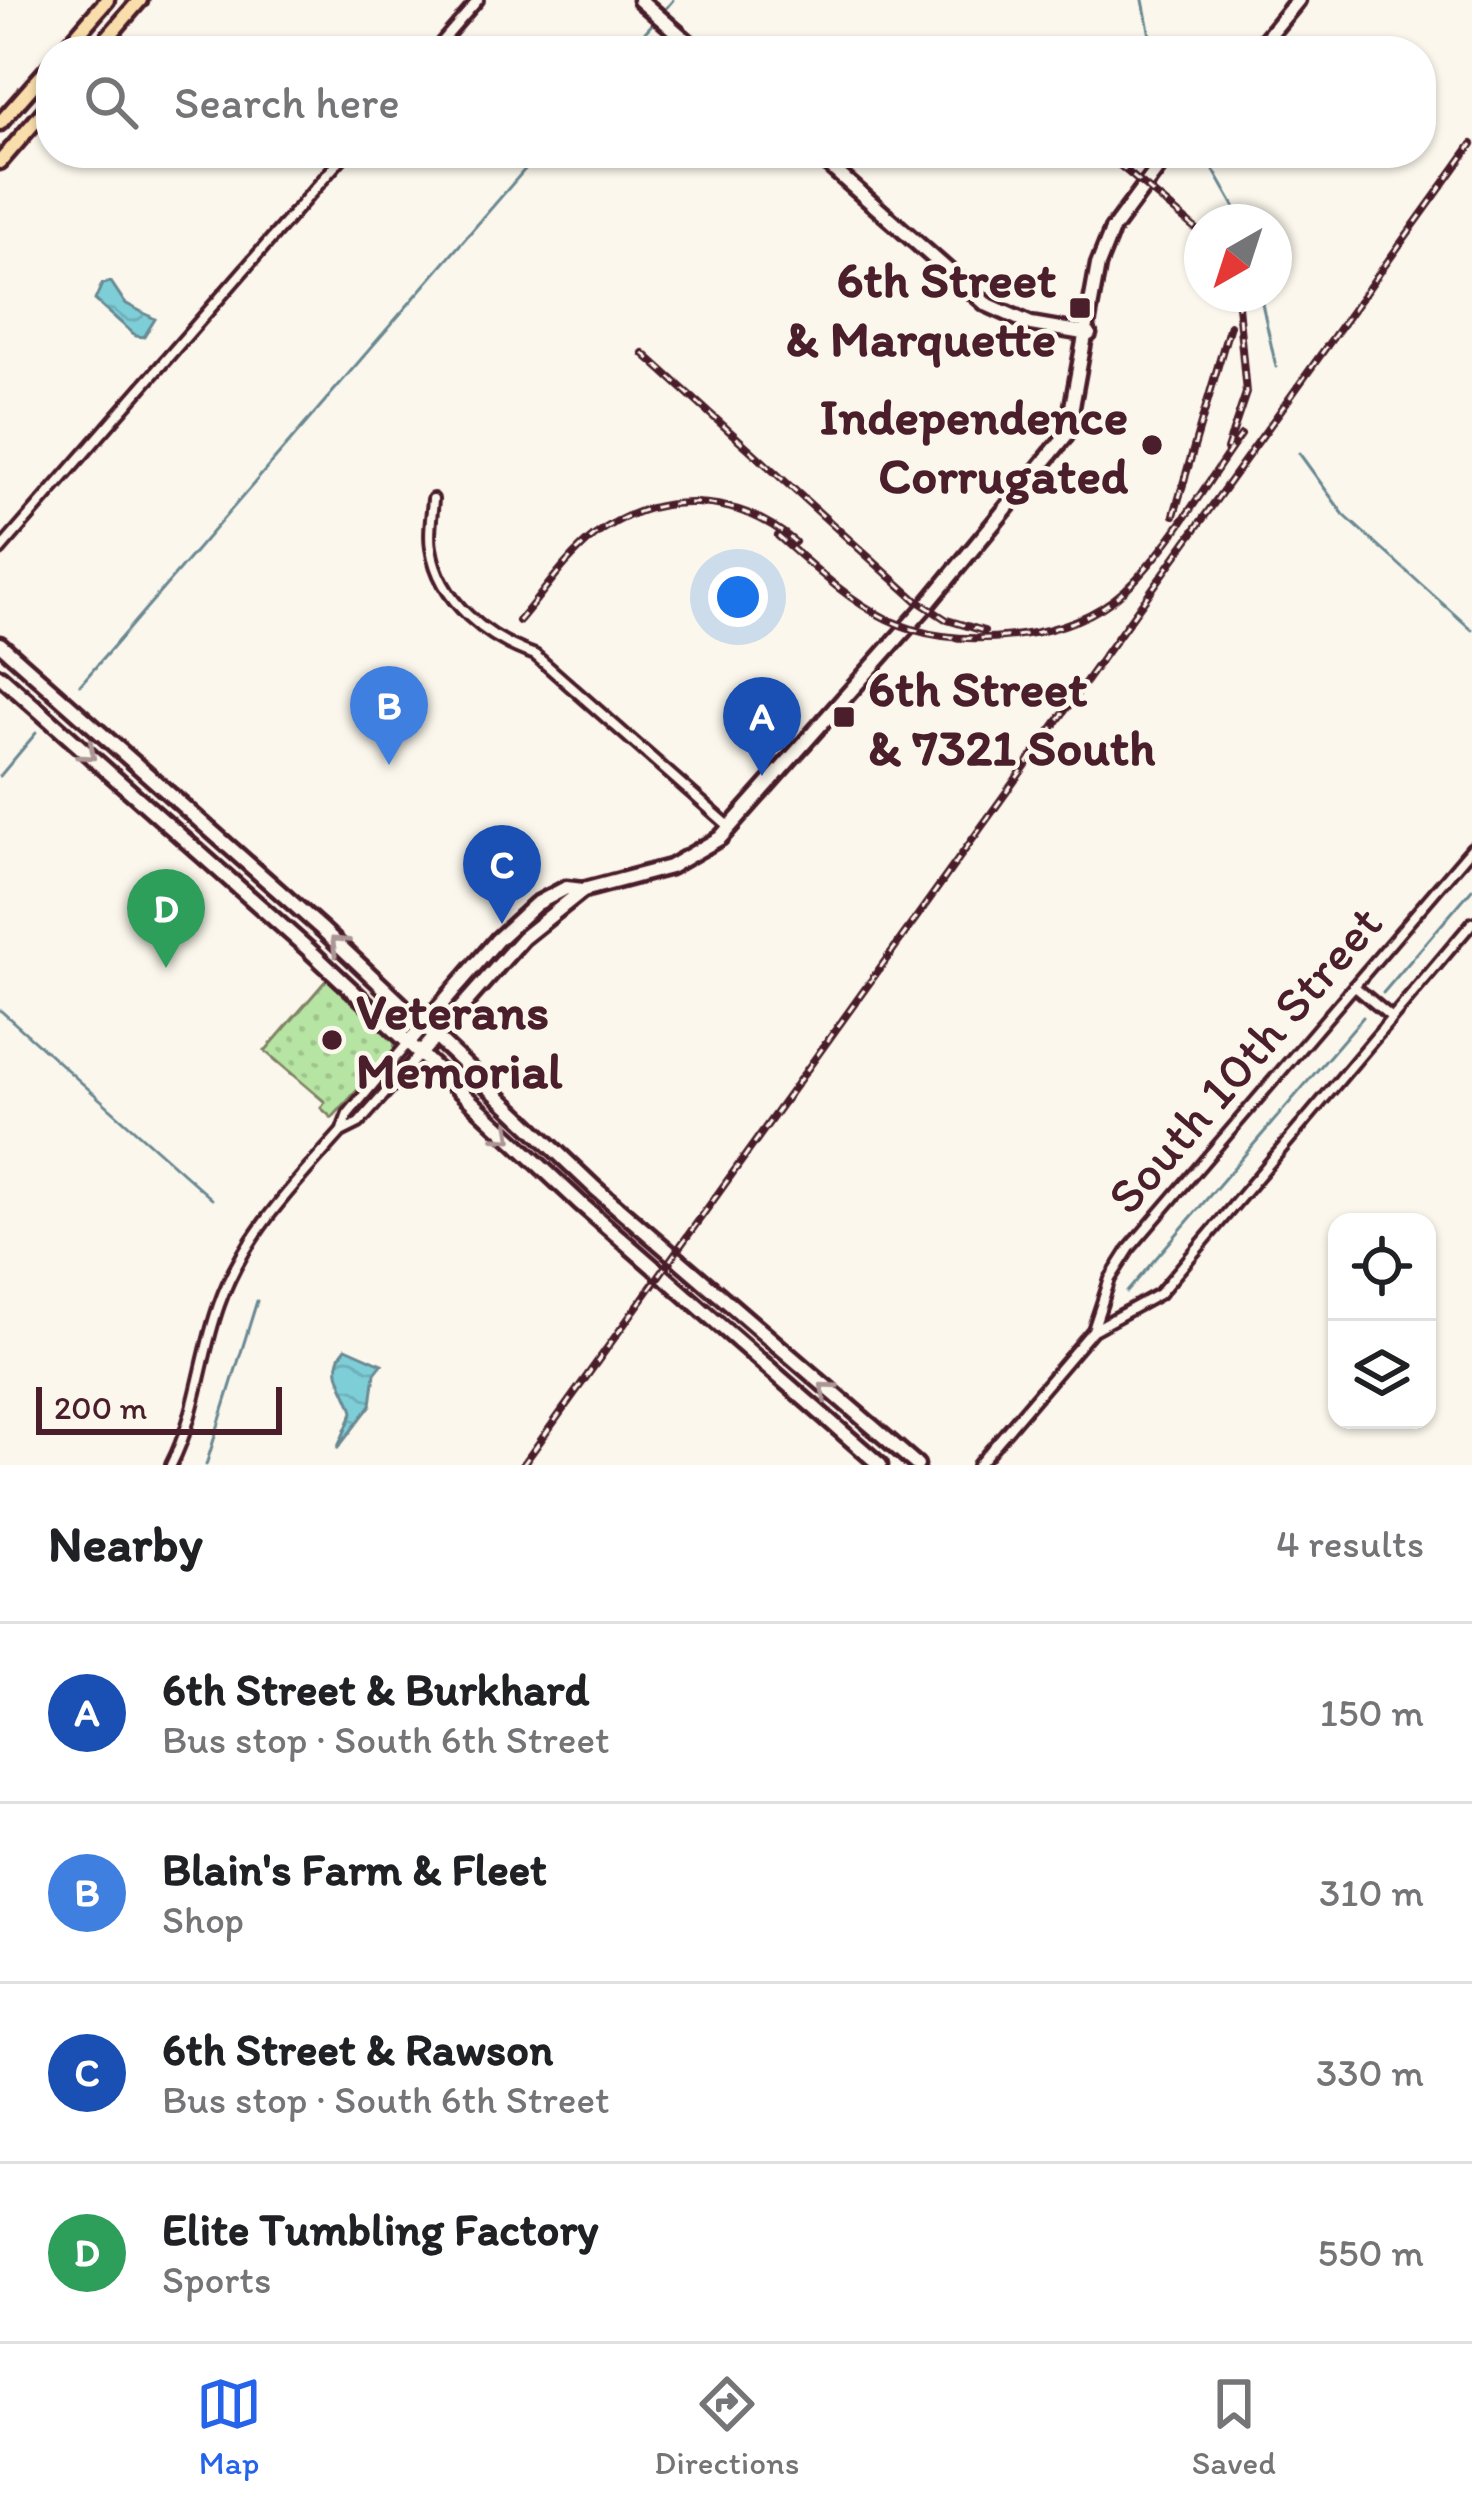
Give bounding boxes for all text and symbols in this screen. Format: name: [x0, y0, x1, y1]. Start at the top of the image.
search box: [36, 36, 1436, 168]
icon: search: [78, 69, 144, 135]
text: Search here: [174, 75, 400, 129]
north arrow: [1184, 204, 1292, 312]
place label: 6th Street & Marquette: [786, 249, 1056, 369]
marker: 6th Street & Marquette: [1067, 295, 1093, 321]
place label: Independence Corrugated: [820, 386, 1129, 506]
marker: Independence Corrugated: [1139, 432, 1165, 458]
your location: [708, 567, 768, 627]
place label: 6th Street & 7321 South: [868, 658, 1155, 778]
pin: B: [350, 666, 428, 765]
pin: A: [723, 677, 801, 776]
marker: 6th Street & 7321 South: [831, 704, 857, 730]
one-way arrow: [74, 739, 95, 760]
pin: C: [463, 825, 541, 924]
pin: D: [127, 869, 205, 968]
street label: South 10th Street: [1094, 893, 1395, 1226]
one-way arrow: [331, 937, 352, 959]
place label: Veterans Memorial: [356, 981, 563, 1101]
marker: Veterans Memorial: [319, 1027, 345, 1053]
one-way arrow: [491, 1120, 512, 1142]
map controls: [1328, 1213, 1436, 1429]
button: locate: [1328, 1213, 1436, 1321]
button: layers: [1328, 1321, 1436, 1429]
scale bar: [36, 1381, 282, 1434]
one-way arrow: [819, 1383, 841, 1405]
text: 200 m: [54, 1388, 147, 1427]
text: Nearby: [48, 1513, 203, 1574]
text: 4 results: [1276, 1520, 1424, 1567]
text: 6th Street & Burkhard: [162, 1662, 589, 1716]
text: A: [75, 1689, 99, 1736]
text: 150 m: [1320, 1689, 1424, 1736]
text: Bus stop · South 6th Street: [162, 1716, 610, 1763]
text: Blain's Farm & Fleet: [162, 1842, 547, 1896]
text: B: [74, 1869, 100, 1916]
text: 310 m: [1319, 1869, 1424, 1916]
text: Shop: [162, 1896, 244, 1943]
text: 6th Street & Rawson: [162, 2022, 553, 2076]
text: C: [74, 2049, 100, 2096]
text: 330 m: [1316, 2049, 1424, 2096]
text: Bus stop · South 6th Street: [162, 2076, 610, 2123]
text: Elite Tumbling Factory: [162, 2202, 598, 2256]
text: D: [74, 2229, 100, 2276]
text: 550 m: [1317, 2229, 1424, 2276]
text: Sports: [162, 2256, 271, 2303]
tab: Map: [196, 2371, 262, 2482]
tab: Directions: [654, 2371, 799, 2482]
tab: Saved: [1192, 2371, 1276, 2482]

